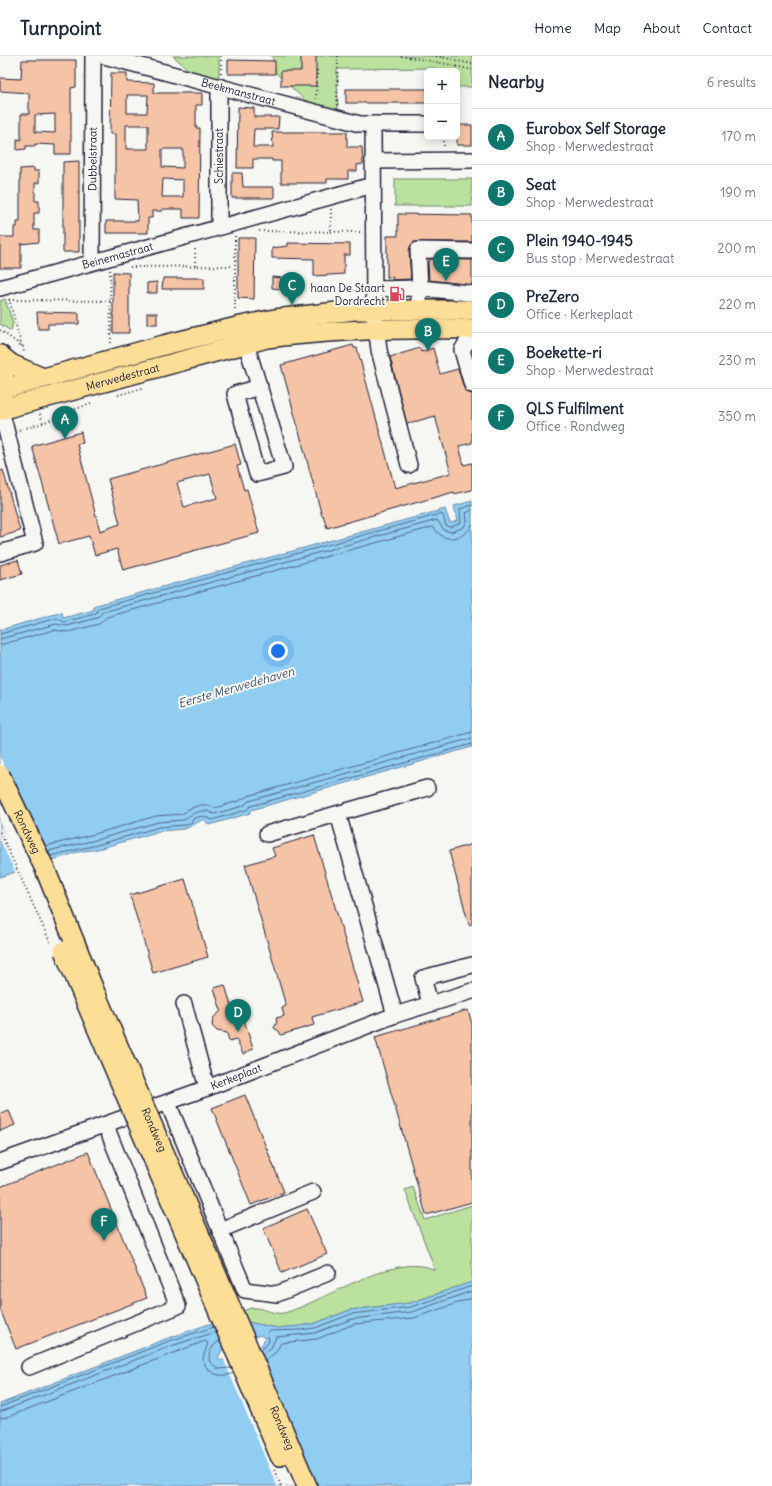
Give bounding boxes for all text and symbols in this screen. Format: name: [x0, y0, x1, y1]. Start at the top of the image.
text: Turnpoint: [20, 16, 101, 40]
text: Home: [534, 19, 572, 37]
text: Map: [594, 19, 621, 37]
text: About: [643, 19, 681, 37]
text: Contact: [703, 19, 752, 37]
map controls: [424, 68, 460, 140]
button: +: [424, 68, 460, 104]
text: Nearby: [488, 71, 544, 93]
text: 6 results: [707, 74, 756, 91]
street label: Beekmanstraat: [200, 75, 277, 108]
button: −: [424, 104, 460, 140]
text: Eurobox Self Storage: [526, 119, 666, 138]
street label: Dubbelstraat: [85, 127, 100, 191]
street label: Schiestraat: [212, 128, 226, 184]
text: A: [497, 128, 505, 145]
text: 170 m: [721, 128, 756, 145]
text: Shop · Merwedestraat: [526, 138, 654, 155]
text: Seat: [526, 175, 556, 194]
text: B: [497, 184, 505, 201]
text: 190 m: [720, 184, 756, 201]
text: Shop · Merwedestraat: [526, 194, 654, 211]
text: Plein 1940-1945: [526, 231, 633, 250]
street label: Beinemastraat: [80, 239, 155, 272]
text: C: [497, 240, 505, 257]
text: 200 m: [717, 240, 756, 257]
pin: E: [433, 248, 459, 281]
text: Bus stop · Merwedestraat: [526, 250, 674, 267]
pin: C: [279, 272, 305, 305]
place label: haan De Staart Dordrecht: [310, 281, 385, 308]
fuel station icon: haan De Staart Dordrecht: [388, 285, 406, 303]
text: PreZero: [526, 287, 579, 306]
text: D: [496, 296, 506, 313]
text: 220 m: [719, 296, 756, 313]
text: Office · Kerkeplaat: [526, 306, 633, 323]
pin: B: [415, 318, 441, 351]
text: Boekette-ri: [526, 343, 602, 362]
text: E: [497, 352, 505, 369]
text: 230 m: [718, 352, 756, 369]
street label: Merwedestraat: [84, 360, 161, 394]
text: Shop · Merwedestraat: [526, 362, 654, 379]
text: QLS Fulfilment: [526, 399, 624, 418]
pin: A: [52, 406, 78, 439]
text: F: [497, 408, 505, 425]
text: 350 m: [718, 408, 756, 425]
text: Office · Rondweg: [526, 418, 625, 435]
your location: [268, 641, 288, 661]
water label: Eerste Merwedehaven: [176, 663, 297, 711]
street label: Rondweg: [11, 808, 44, 856]
pin: D: [225, 999, 251, 1032]
street label: Kerkeplaat: [209, 1060, 264, 1093]
street label: Rondweg: [139, 1106, 170, 1154]
pin: F: [91, 1208, 117, 1241]
street label: Rondweg: [267, 1404, 298, 1452]

